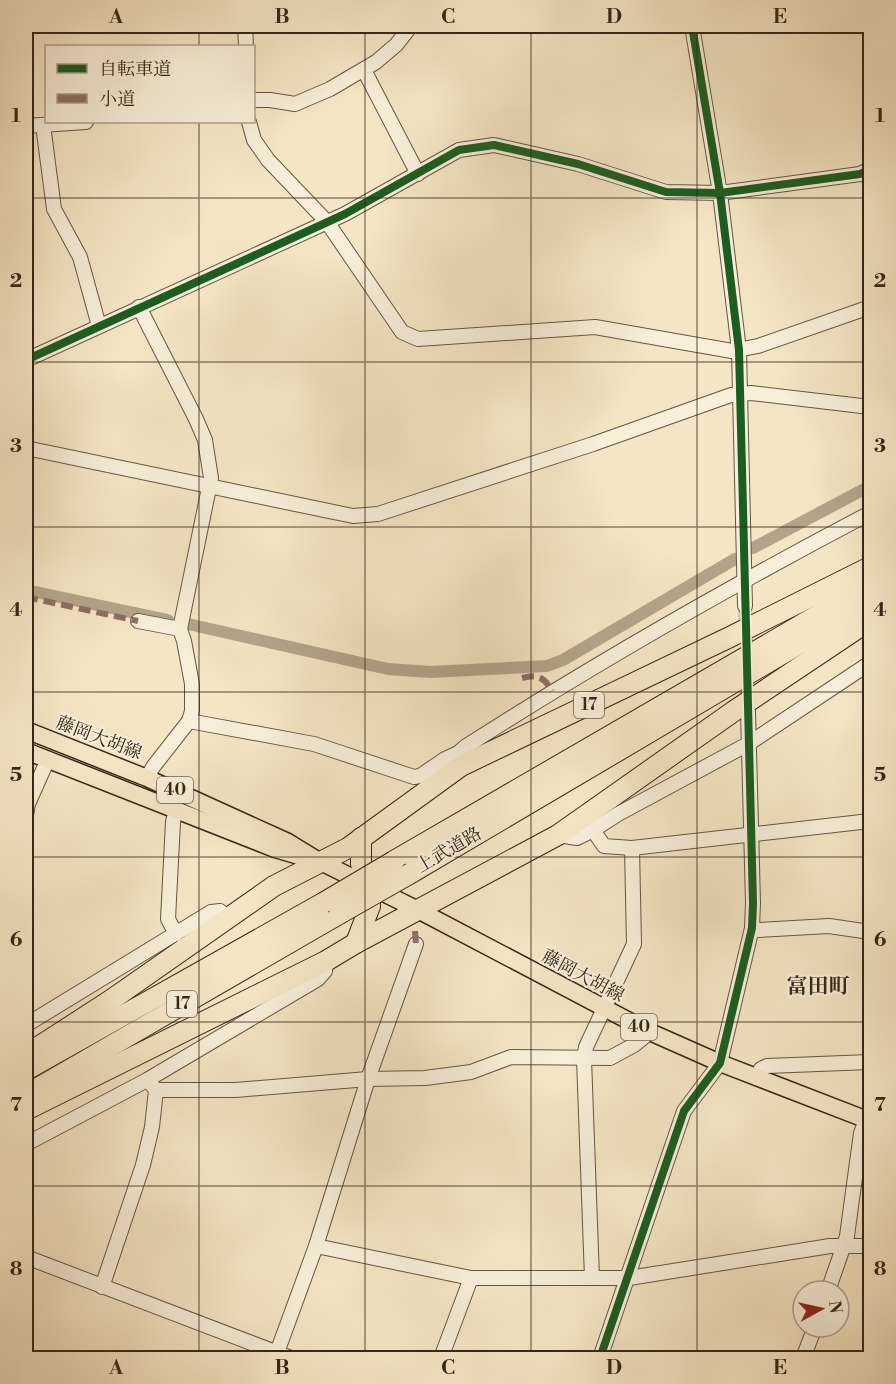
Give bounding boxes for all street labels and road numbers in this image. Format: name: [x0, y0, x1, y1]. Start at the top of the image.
road number: 17: [574, 692, 604, 718]
street label: 藤岡大胡線: [53, 711, 145, 765]
road number: 40: [157, 777, 193, 803]
street label: 上武道路: [412, 822, 486, 878]
street label: 藤岡大胡線: [538, 945, 628, 1007]
road number: 17: [167, 991, 197, 1017]
road number: 40: [621, 1014, 657, 1040]

